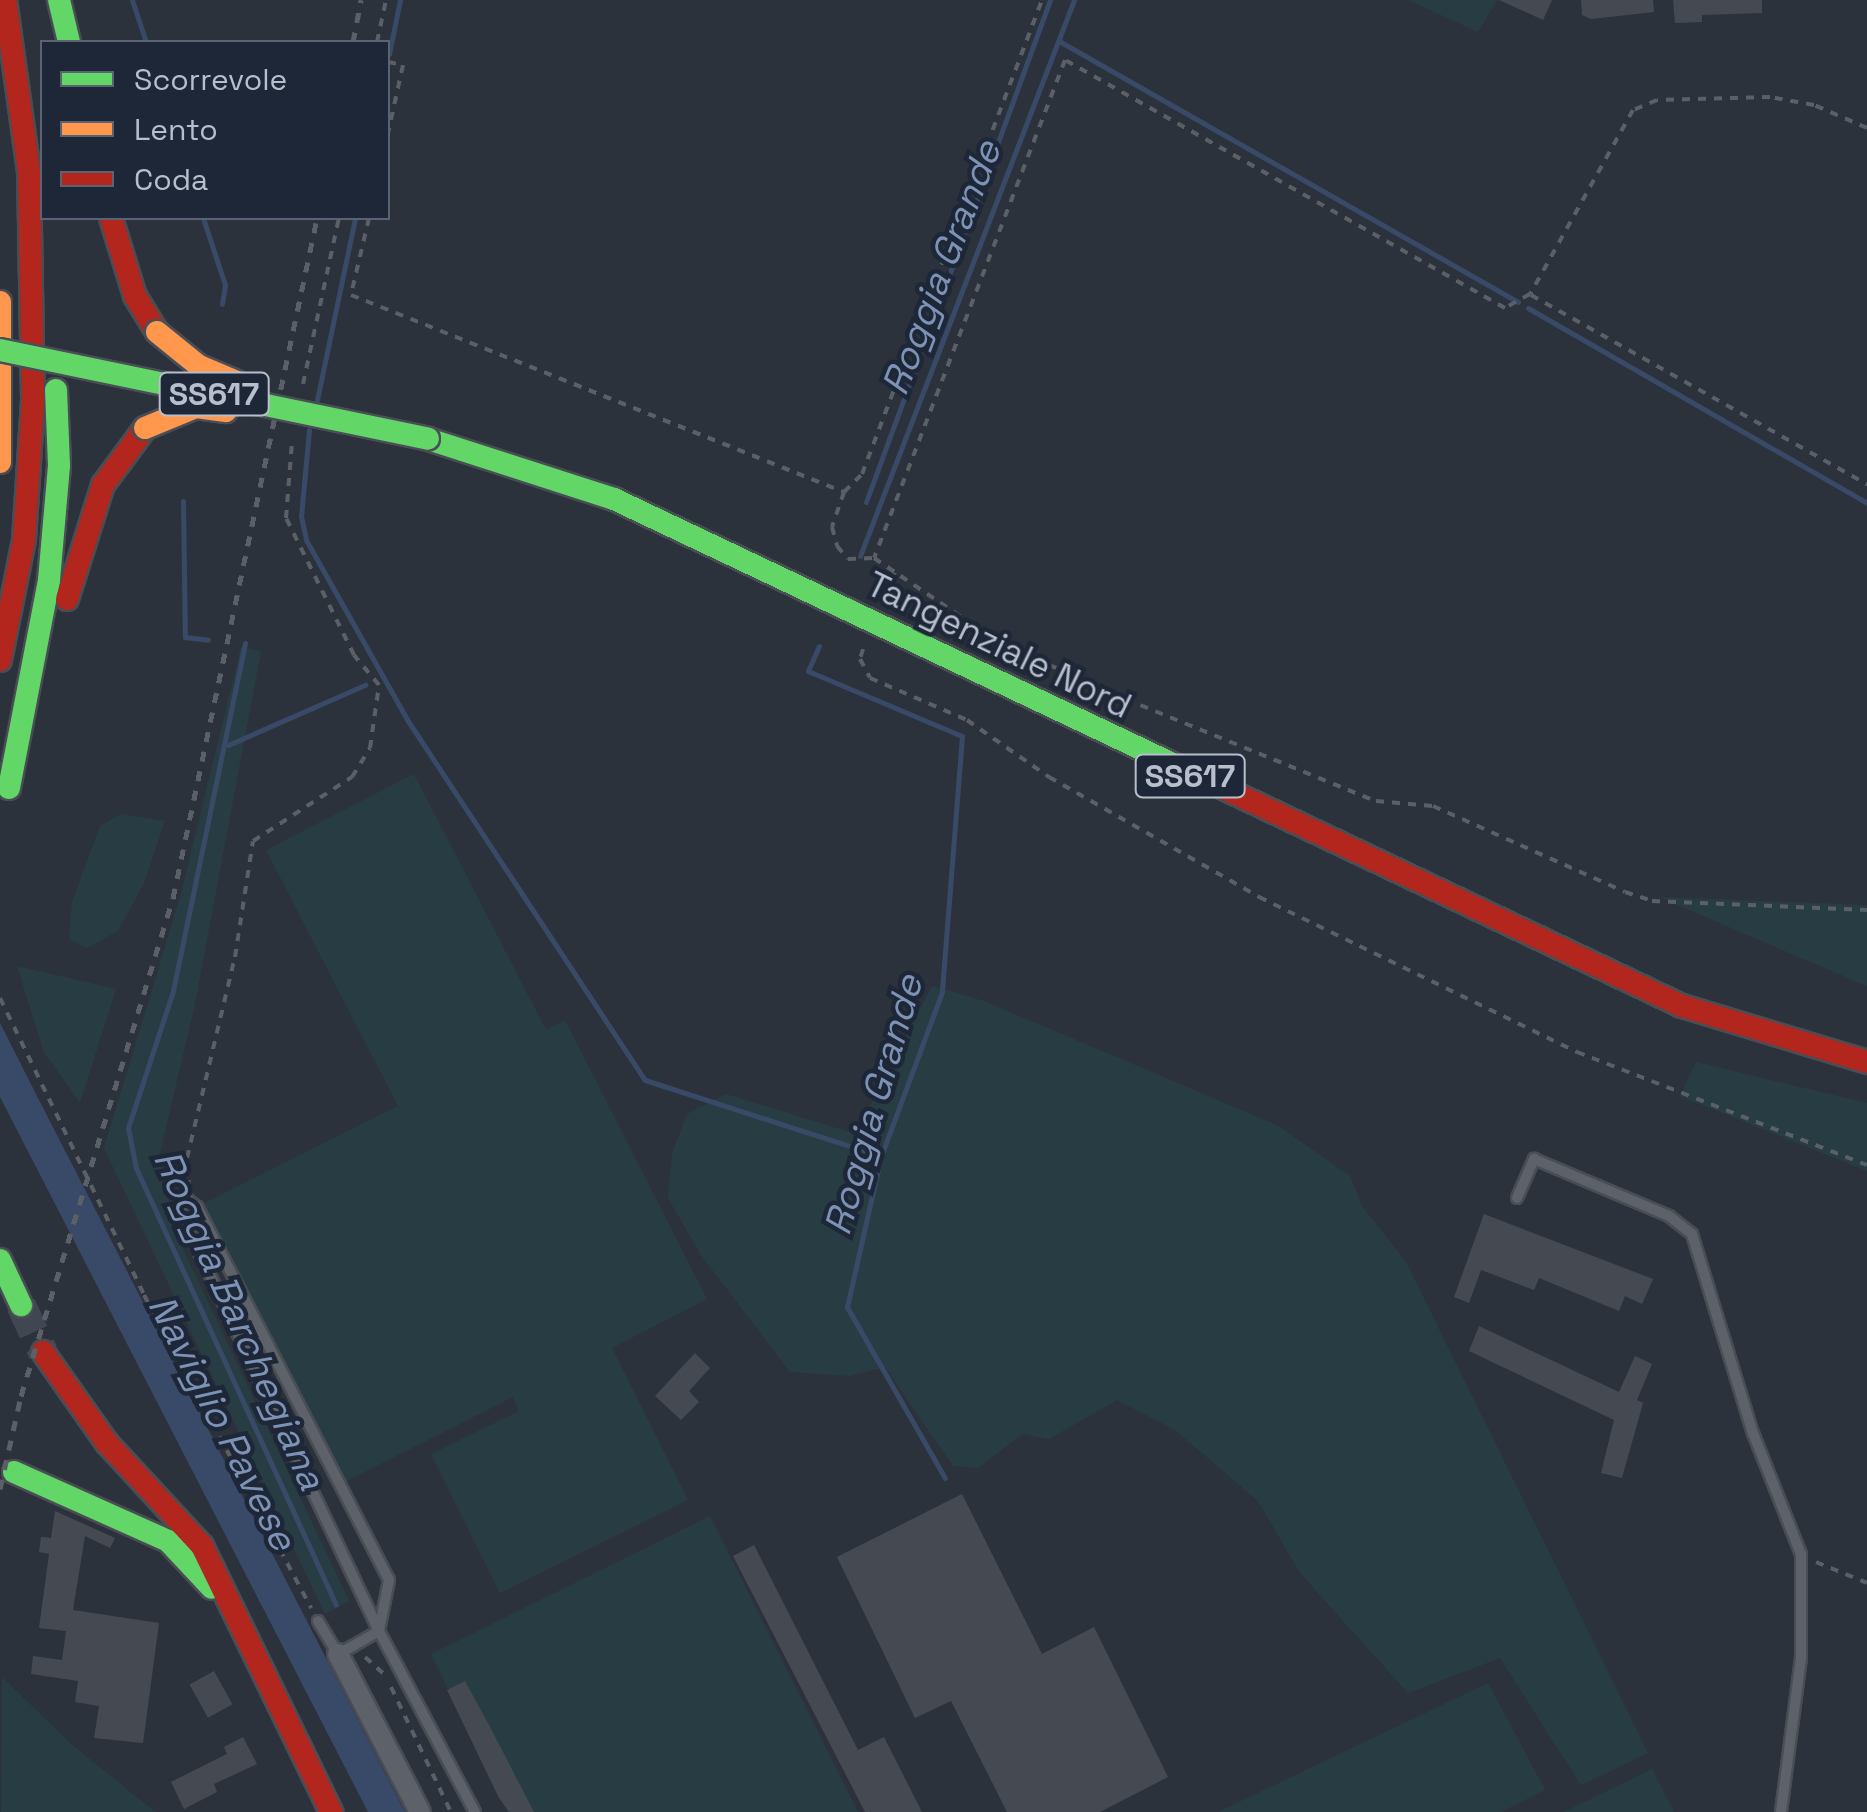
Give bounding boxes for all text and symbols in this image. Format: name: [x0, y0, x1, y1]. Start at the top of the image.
legend: [40, 40, 390, 220]
text: Scorrevole: [134, 60, 287, 99]
text: Lento: [134, 110, 218, 149]
water label: Roggia Grande: [873, 135, 1011, 401]
text: Coda: [134, 160, 208, 199]
road number: SS617: [156, 367, 272, 421]
street label: Tangenziale Nord: [860, 563, 1138, 727]
road number: SS617: [1132, 749, 1248, 803]
water label: Roggia Grande: [815, 970, 933, 1240]
water label: Roggia Barchegiana: [144, 1143, 334, 1497]
water label: Naviglio Pavese: [138, 1288, 306, 1558]

